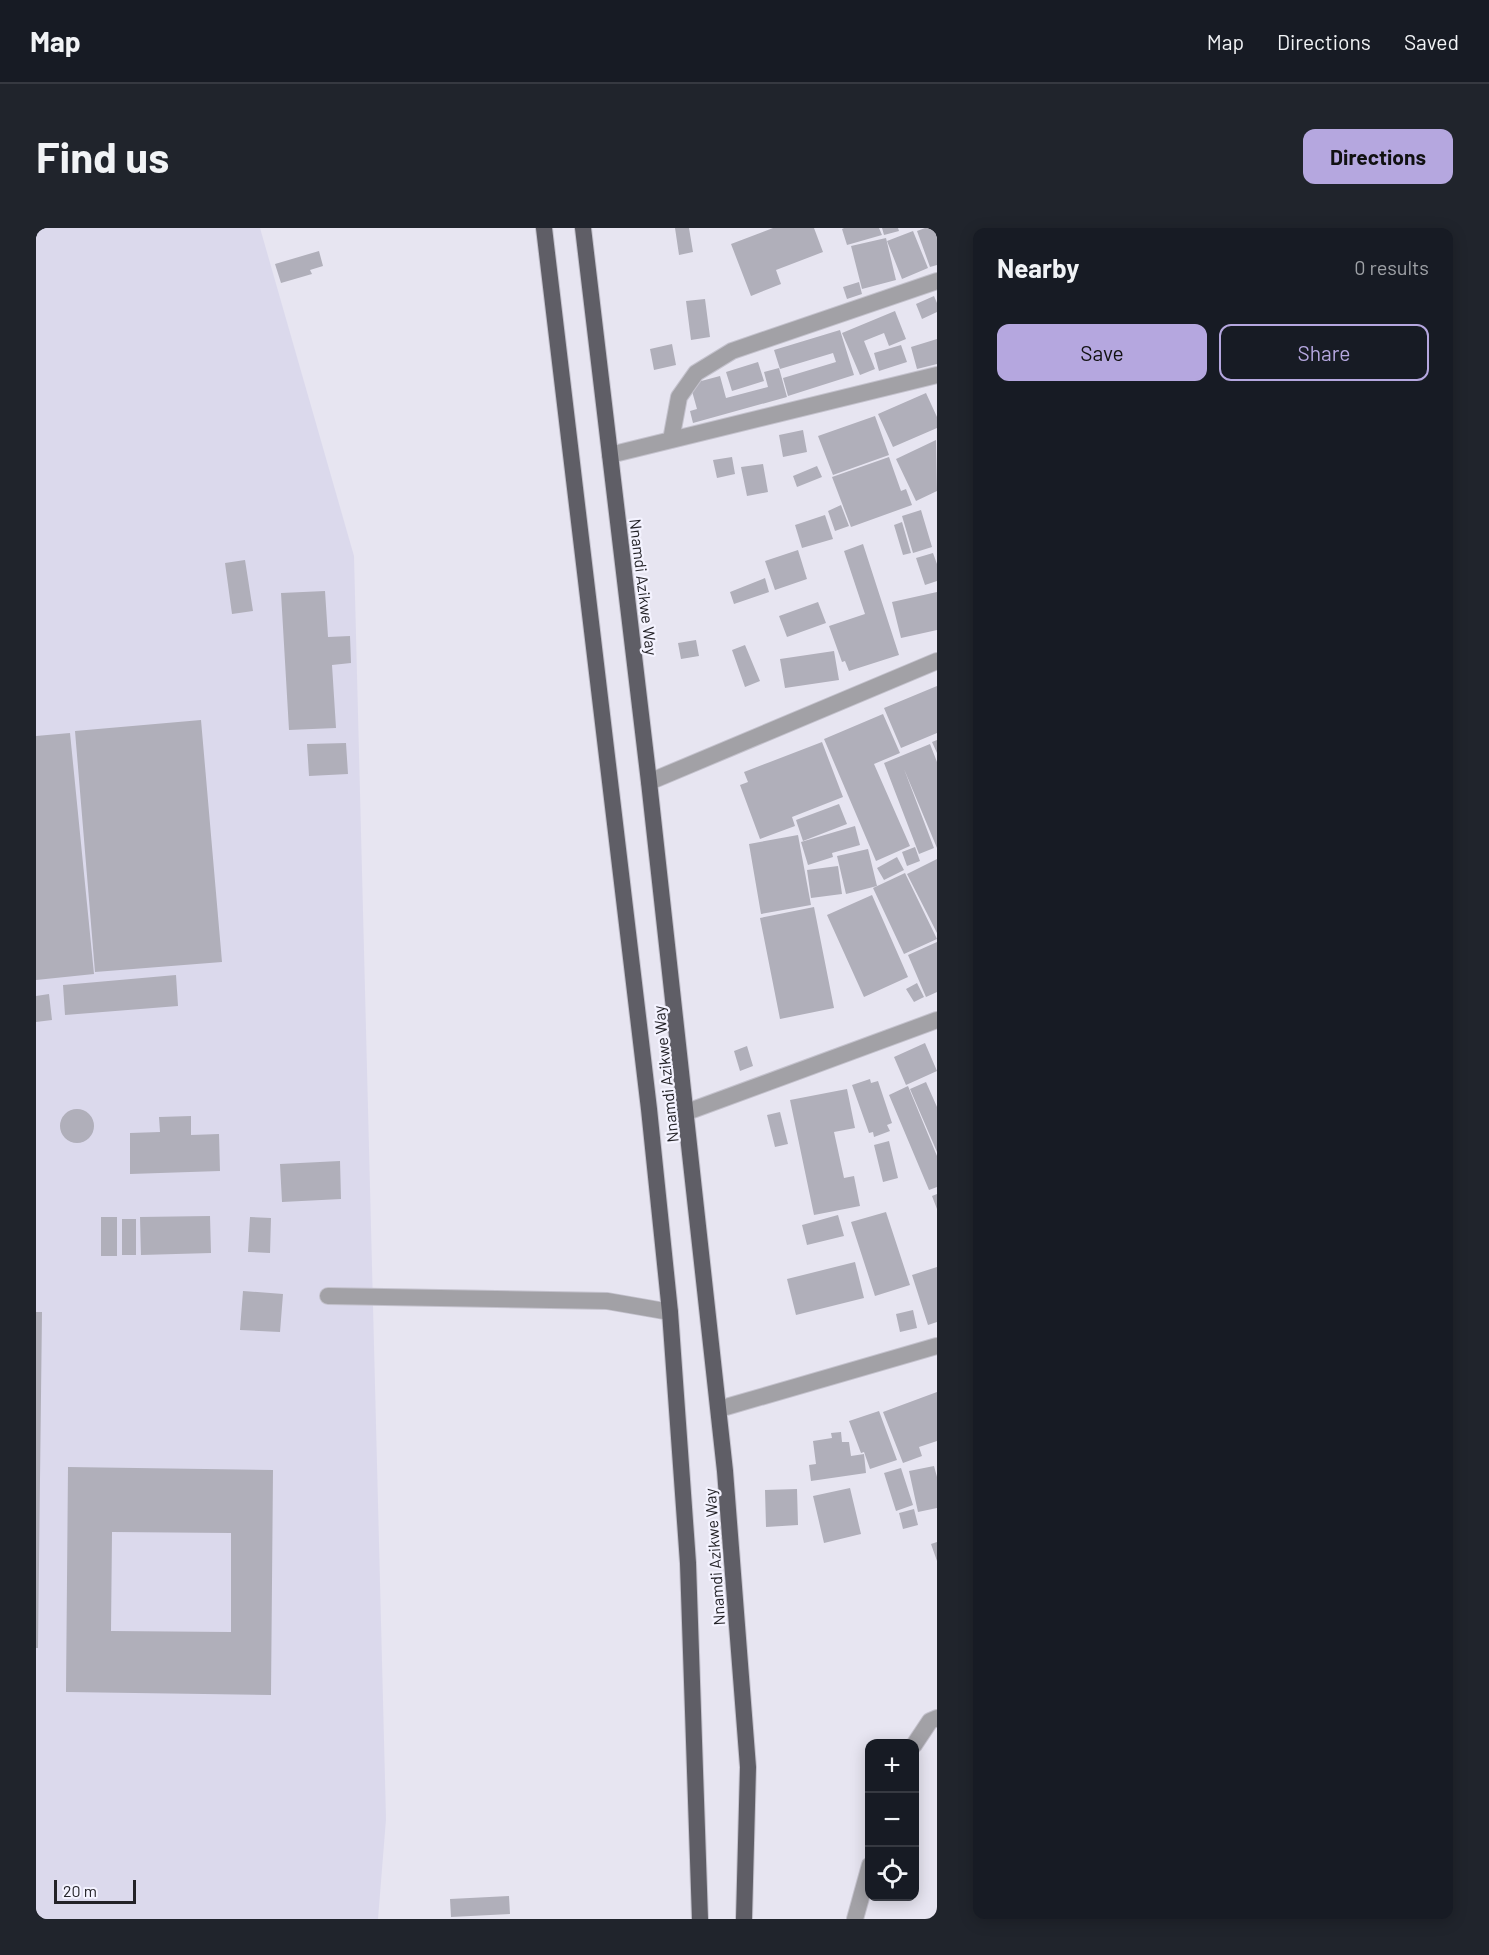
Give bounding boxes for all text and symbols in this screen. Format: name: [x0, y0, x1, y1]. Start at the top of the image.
text: Map: [30, 24, 81, 58]
text: Map: [1207, 29, 1244, 54]
text: Directions: [1277, 29, 1371, 54]
text: Saved: [1404, 29, 1459, 54]
button: Directions: [1303, 129, 1453, 184]
text: Find us: [36, 131, 169, 181]
text: Nearby: [997, 252, 1079, 283]
text: 0 results: [1354, 255, 1429, 279]
button: Save: [997, 324, 1207, 381]
button: Share: [1219, 324, 1429, 381]
street label: Nnamdi Azikwe Way: [626, 518, 662, 657]
street label: Nnamdi Azikwe Way: [648, 1004, 682, 1143]
street label: Nnamdi Azikwe Way: [700, 1487, 728, 1626]
map controls: [865, 1739, 919, 1901]
button: +: [865, 1739, 919, 1793]
button: −: [865, 1793, 919, 1847]
button: locate: [865, 1847, 919, 1901]
scale bar: [54, 1877, 136, 1904]
text: 20 m: [63, 1881, 97, 1900]

